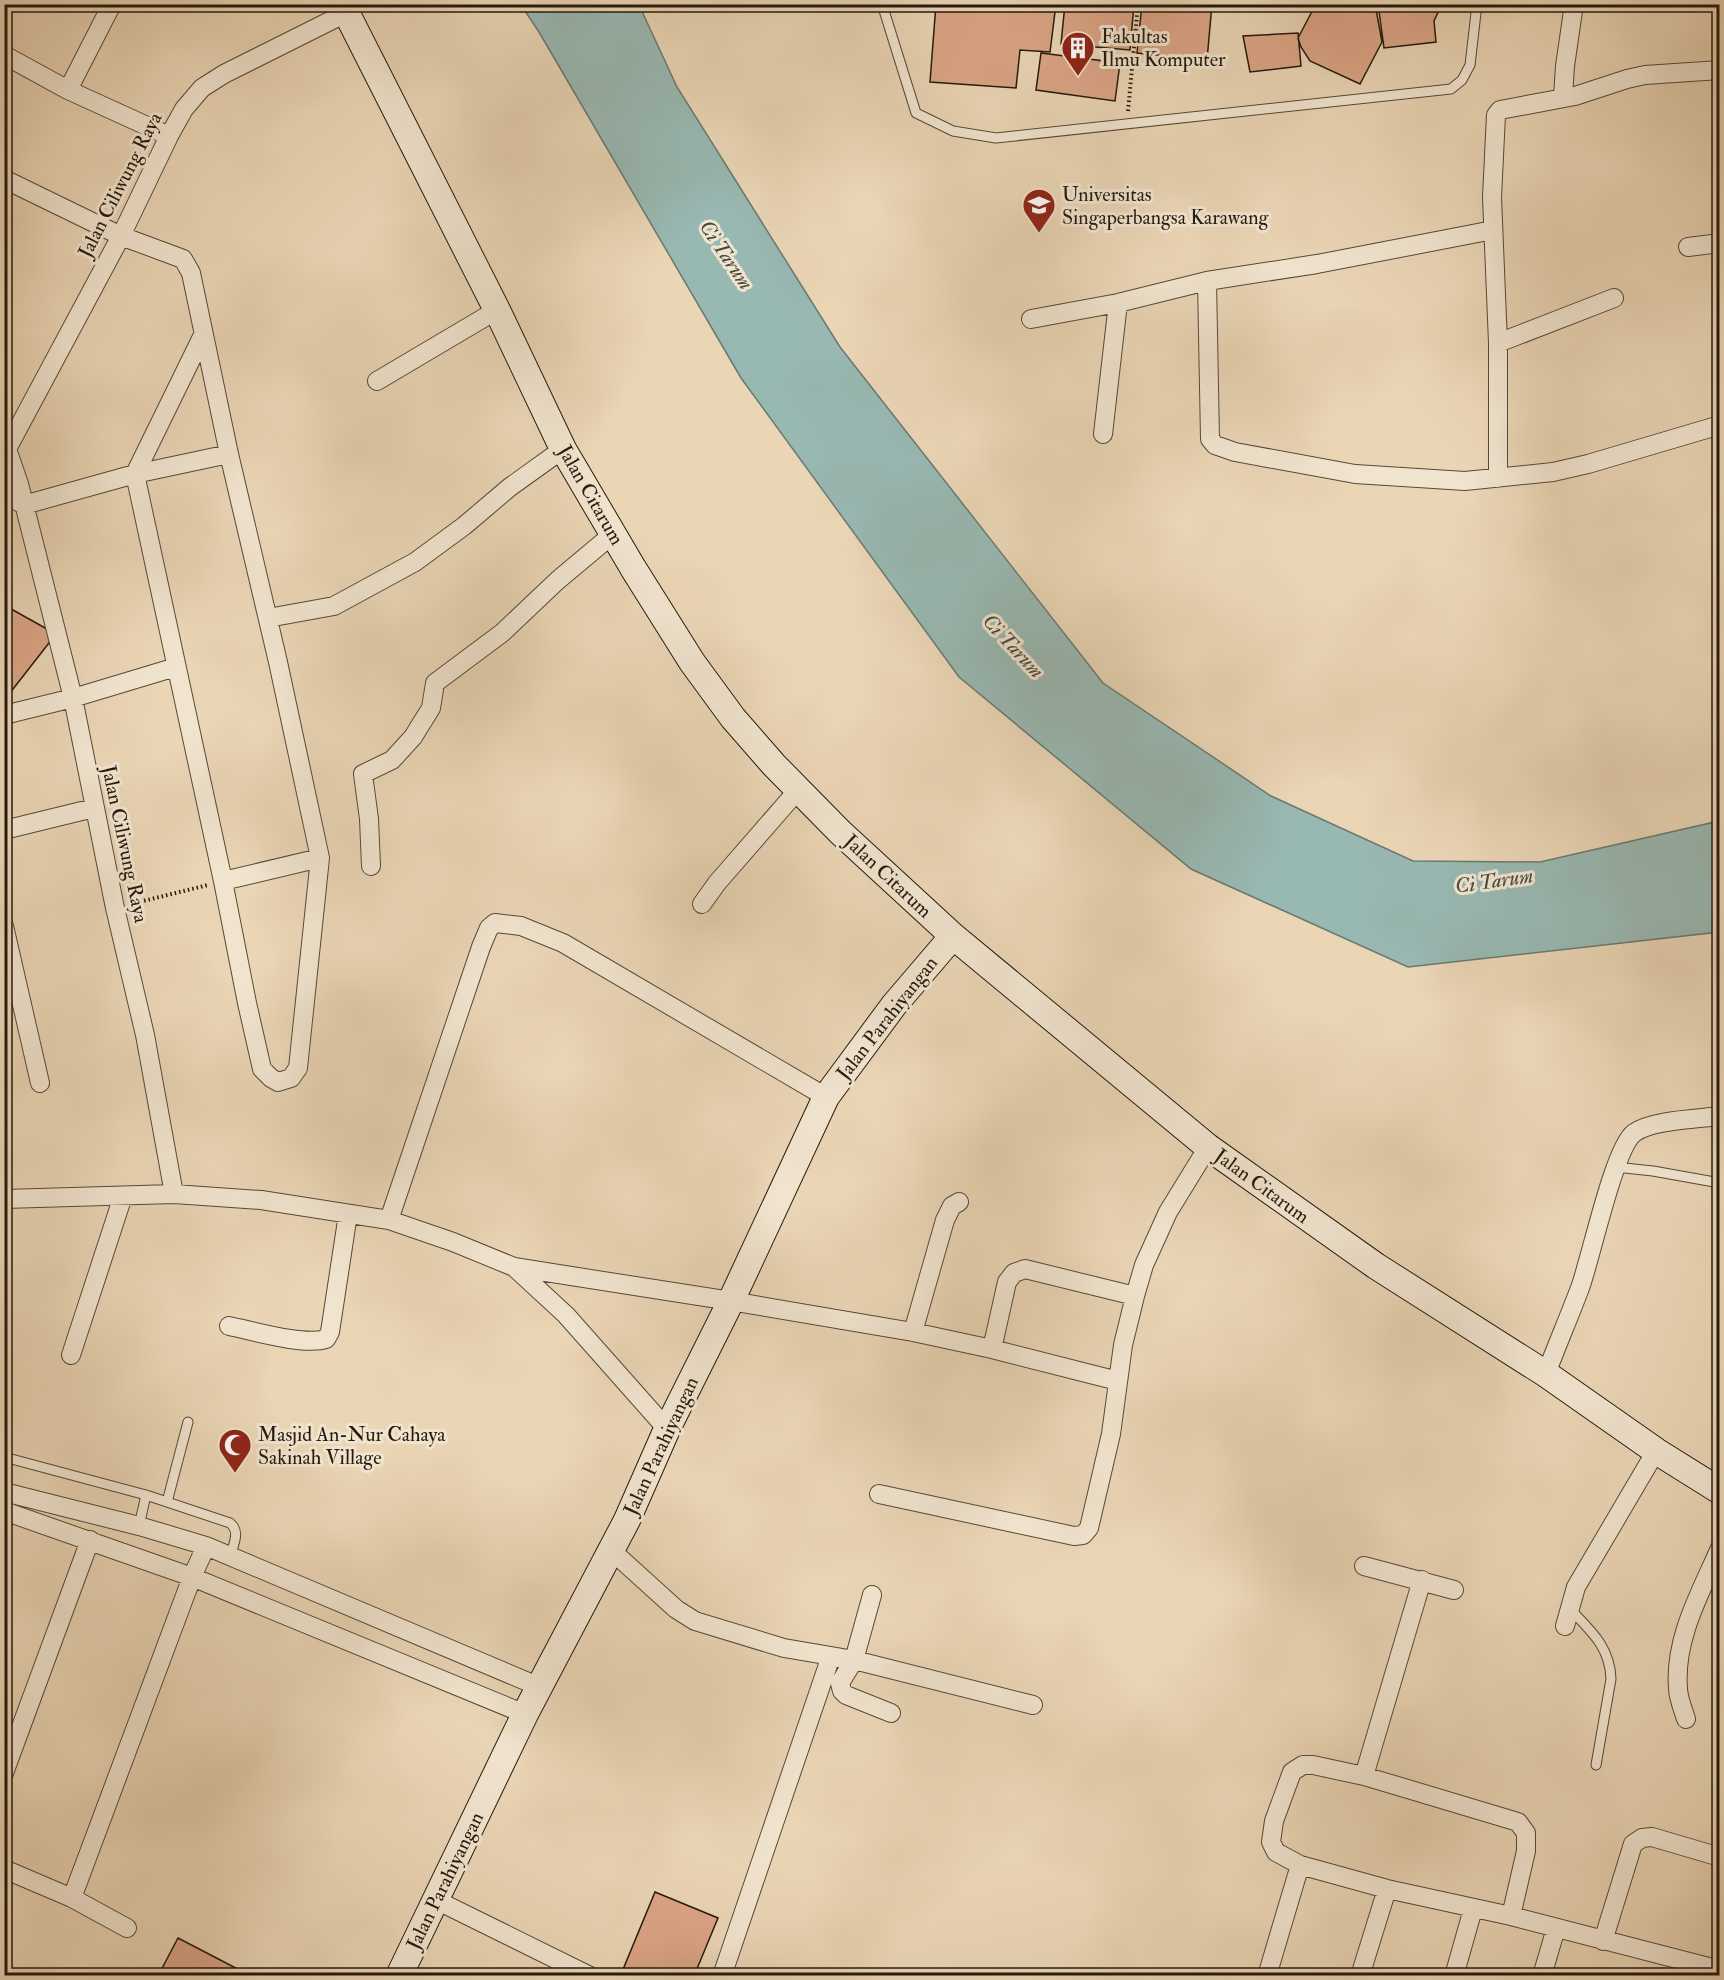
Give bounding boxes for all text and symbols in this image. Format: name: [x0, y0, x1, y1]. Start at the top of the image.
place label: Fakultas Ilmu Komputer: [1101, 24, 1226, 73]
building icon: Fakultas Ilmu Komputer: [1060, 30, 1096, 77]
street label: Jalan Ciliwung Raya: [72, 107, 168, 263]
place label: Universitas Singaperbangsa Karawang: [1062, 182, 1270, 231]
school or university icon: Universitas Singaperbangsa Karawang: [1021, 187, 1057, 234]
water label: Ci Tarum: [693, 215, 759, 295]
street label: Jalan Citarum: [552, 440, 630, 550]
water label: Ci Tarum: [976, 608, 1050, 684]
street label: Jalan Ciliwung Raya: [96, 762, 154, 926]
street label: Jalan Citarum: [838, 828, 938, 923]
water label: Ci Tarum: [1453, 862, 1535, 900]
street label: Jalan Parahiyangan: [830, 951, 943, 1086]
street label: Jalan Citarum: [1209, 1143, 1315, 1229]
street label: Jalan Parahiyangan: [617, 1373, 704, 1520]
place label: Masjid An-Nur Cahaya Sakinah Village: [258, 1422, 446, 1470]
mosque icon: Masjid An-Nur Cahaya Sakinah Village: [217, 1427, 253, 1474]
street label: Jalan Parahiyangan: [400, 1808, 489, 1955]

